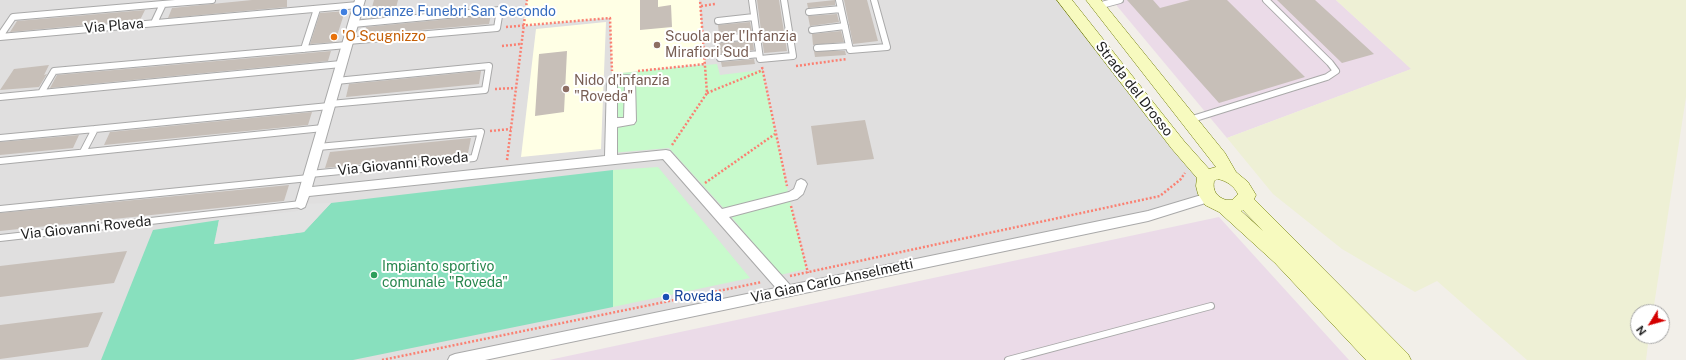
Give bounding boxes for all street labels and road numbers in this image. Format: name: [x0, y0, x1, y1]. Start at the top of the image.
street label: Via Plava: [84, 15, 144, 37]
street label: Strada del Drosso: [1092, 38, 1176, 140]
street label: Via Giovanni Roveda: [337, 149, 469, 179]
street label: Via Giovanni Roveda: [20, 213, 152, 243]
street label: Via Gian Carlo Anselmetti: [749, 256, 915, 306]

